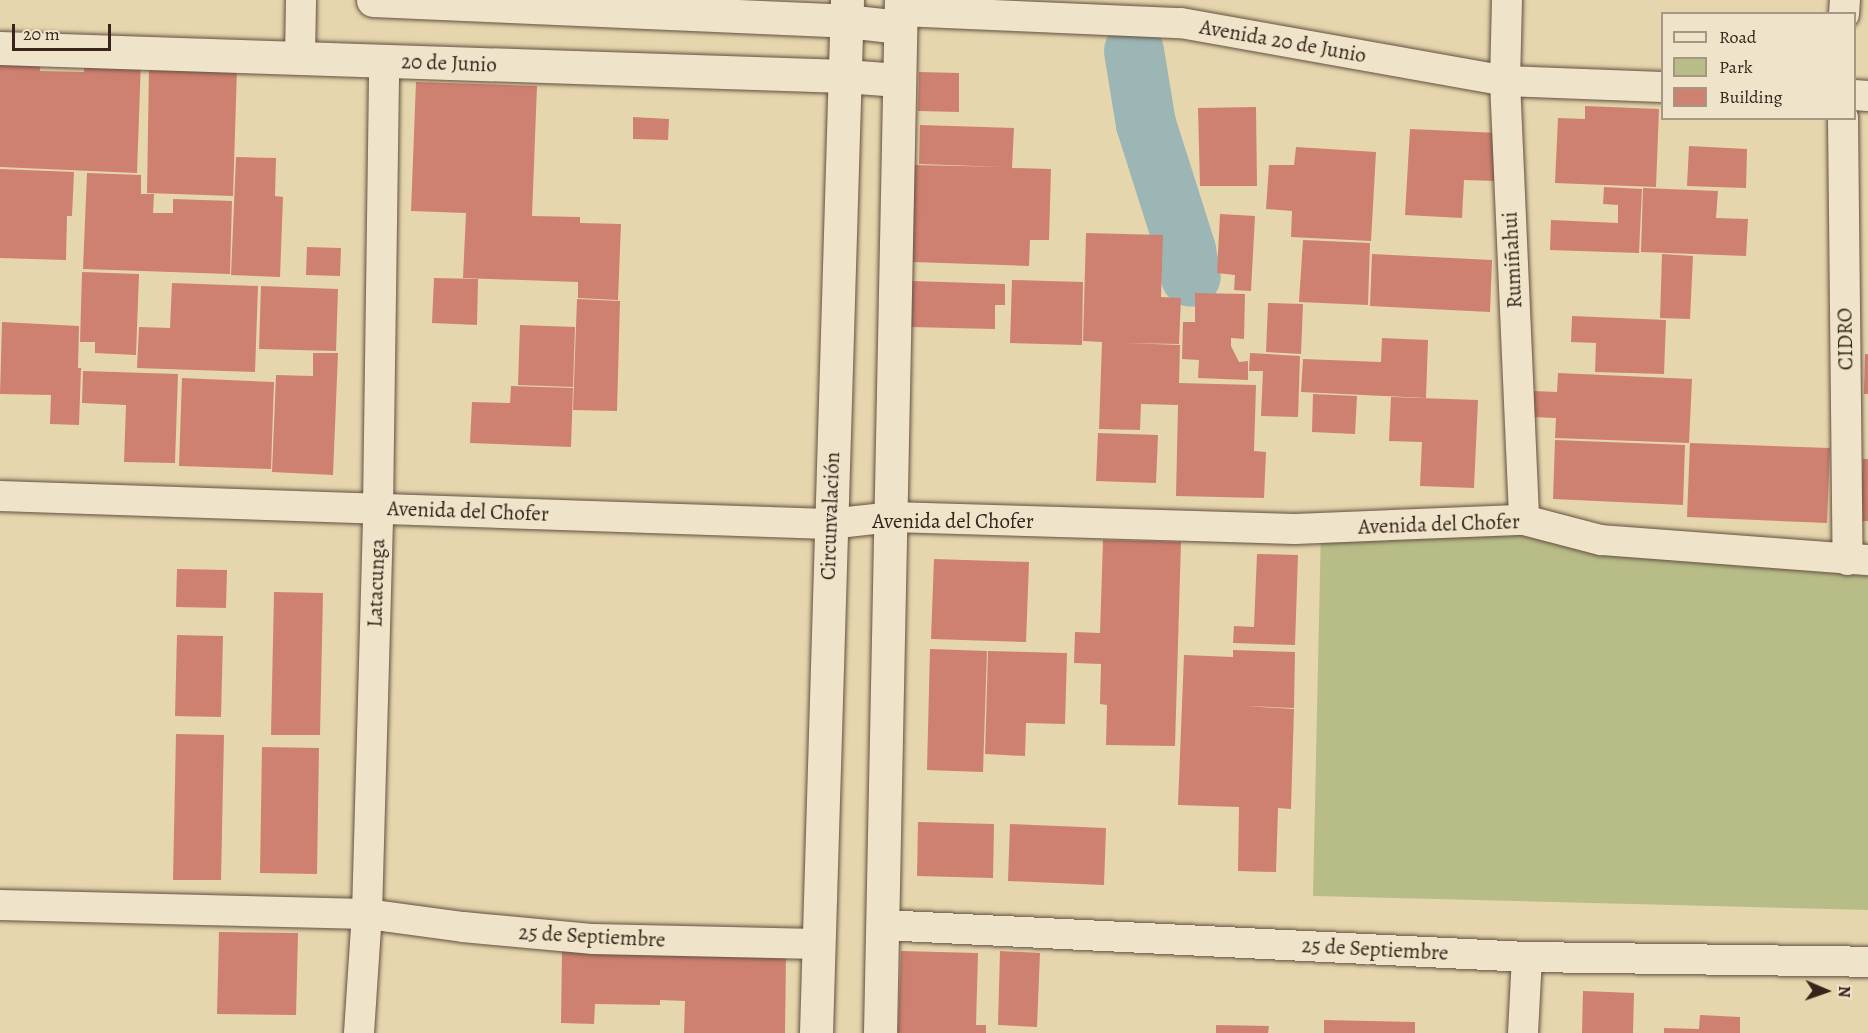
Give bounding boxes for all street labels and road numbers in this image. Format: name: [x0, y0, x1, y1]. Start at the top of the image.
street label: Avenida 20 de Junio: [1198, 14, 1368, 68]
street label: 20 de Junio: [401, 49, 497, 77]
street label: Rumiñahui: [1497, 211, 1527, 309]
street label: CIDRO: [1832, 307, 1858, 371]
street label: Circunvalación: [815, 451, 845, 581]
street label: Avenida del Chofer: [387, 496, 549, 526]
street label: Avenida del Chofer: [872, 508, 1034, 534]
street label: Avenida del Chofer: [1358, 509, 1520, 539]
street label: Latacunga: [362, 538, 390, 628]
street label: 25 de Septiembre: [518, 920, 666, 952]
street label: 25 de Septiembre: [1301, 933, 1449, 965]

